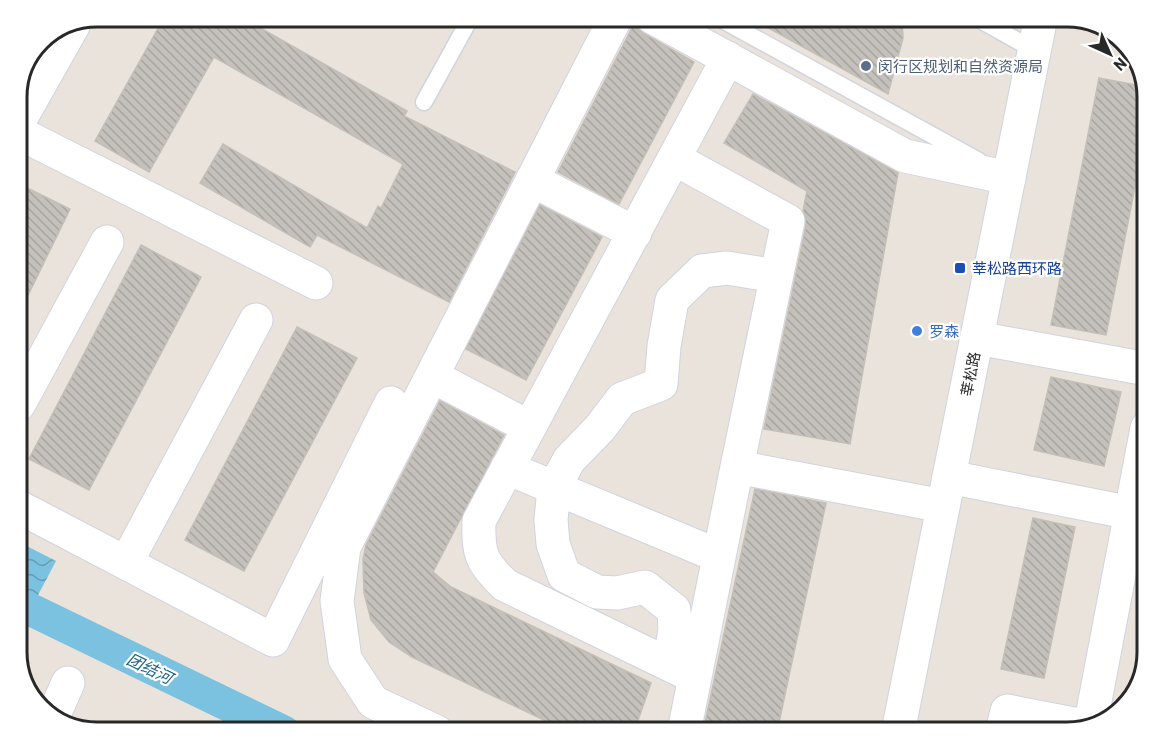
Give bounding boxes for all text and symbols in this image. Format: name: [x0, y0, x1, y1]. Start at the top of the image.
north arrow: [1080, 24, 1140, 84]
text: N: [1110, 54, 1131, 75]
place label: 闵行区规划和自然资源局: [878, 57, 1043, 75]
marker: 闵行区规划和自然资源局: [859, 59, 873, 73]
place label: 莘松路西环路: [972, 259, 1062, 277]
marker: 莘松路西环路: [953, 261, 967, 275]
place label: 罗森: [929, 322, 959, 340]
marker: 罗森: [910, 324, 924, 338]
street label: 莘松路: [957, 350, 983, 398]
water label: 团结河: [124, 649, 178, 688]

